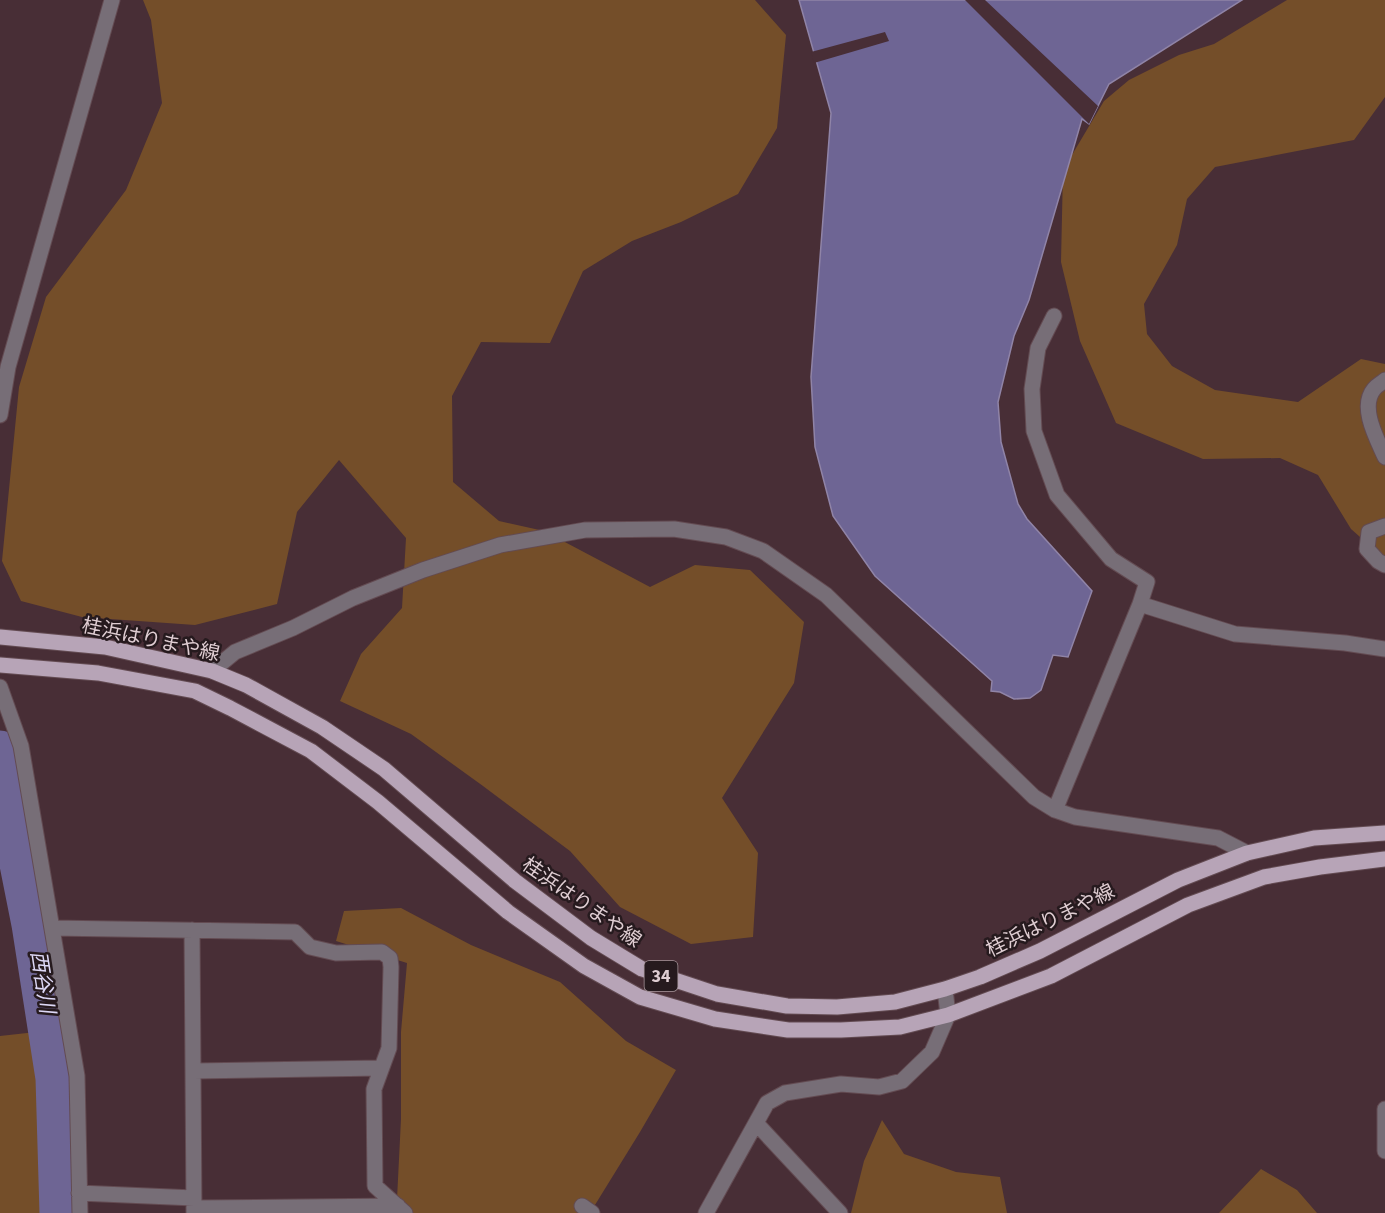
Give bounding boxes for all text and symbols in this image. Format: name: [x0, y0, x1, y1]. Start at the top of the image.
street label: 桂浜はりまや線: [79, 612, 222, 668]
street label: 桂浜はりまや線: [516, 851, 647, 954]
street label: 桂浜はりまや線: [981, 878, 1119, 964]
water label: 西谷川: [23, 949, 63, 1017]
road number: 34: [644, 961, 678, 991]

